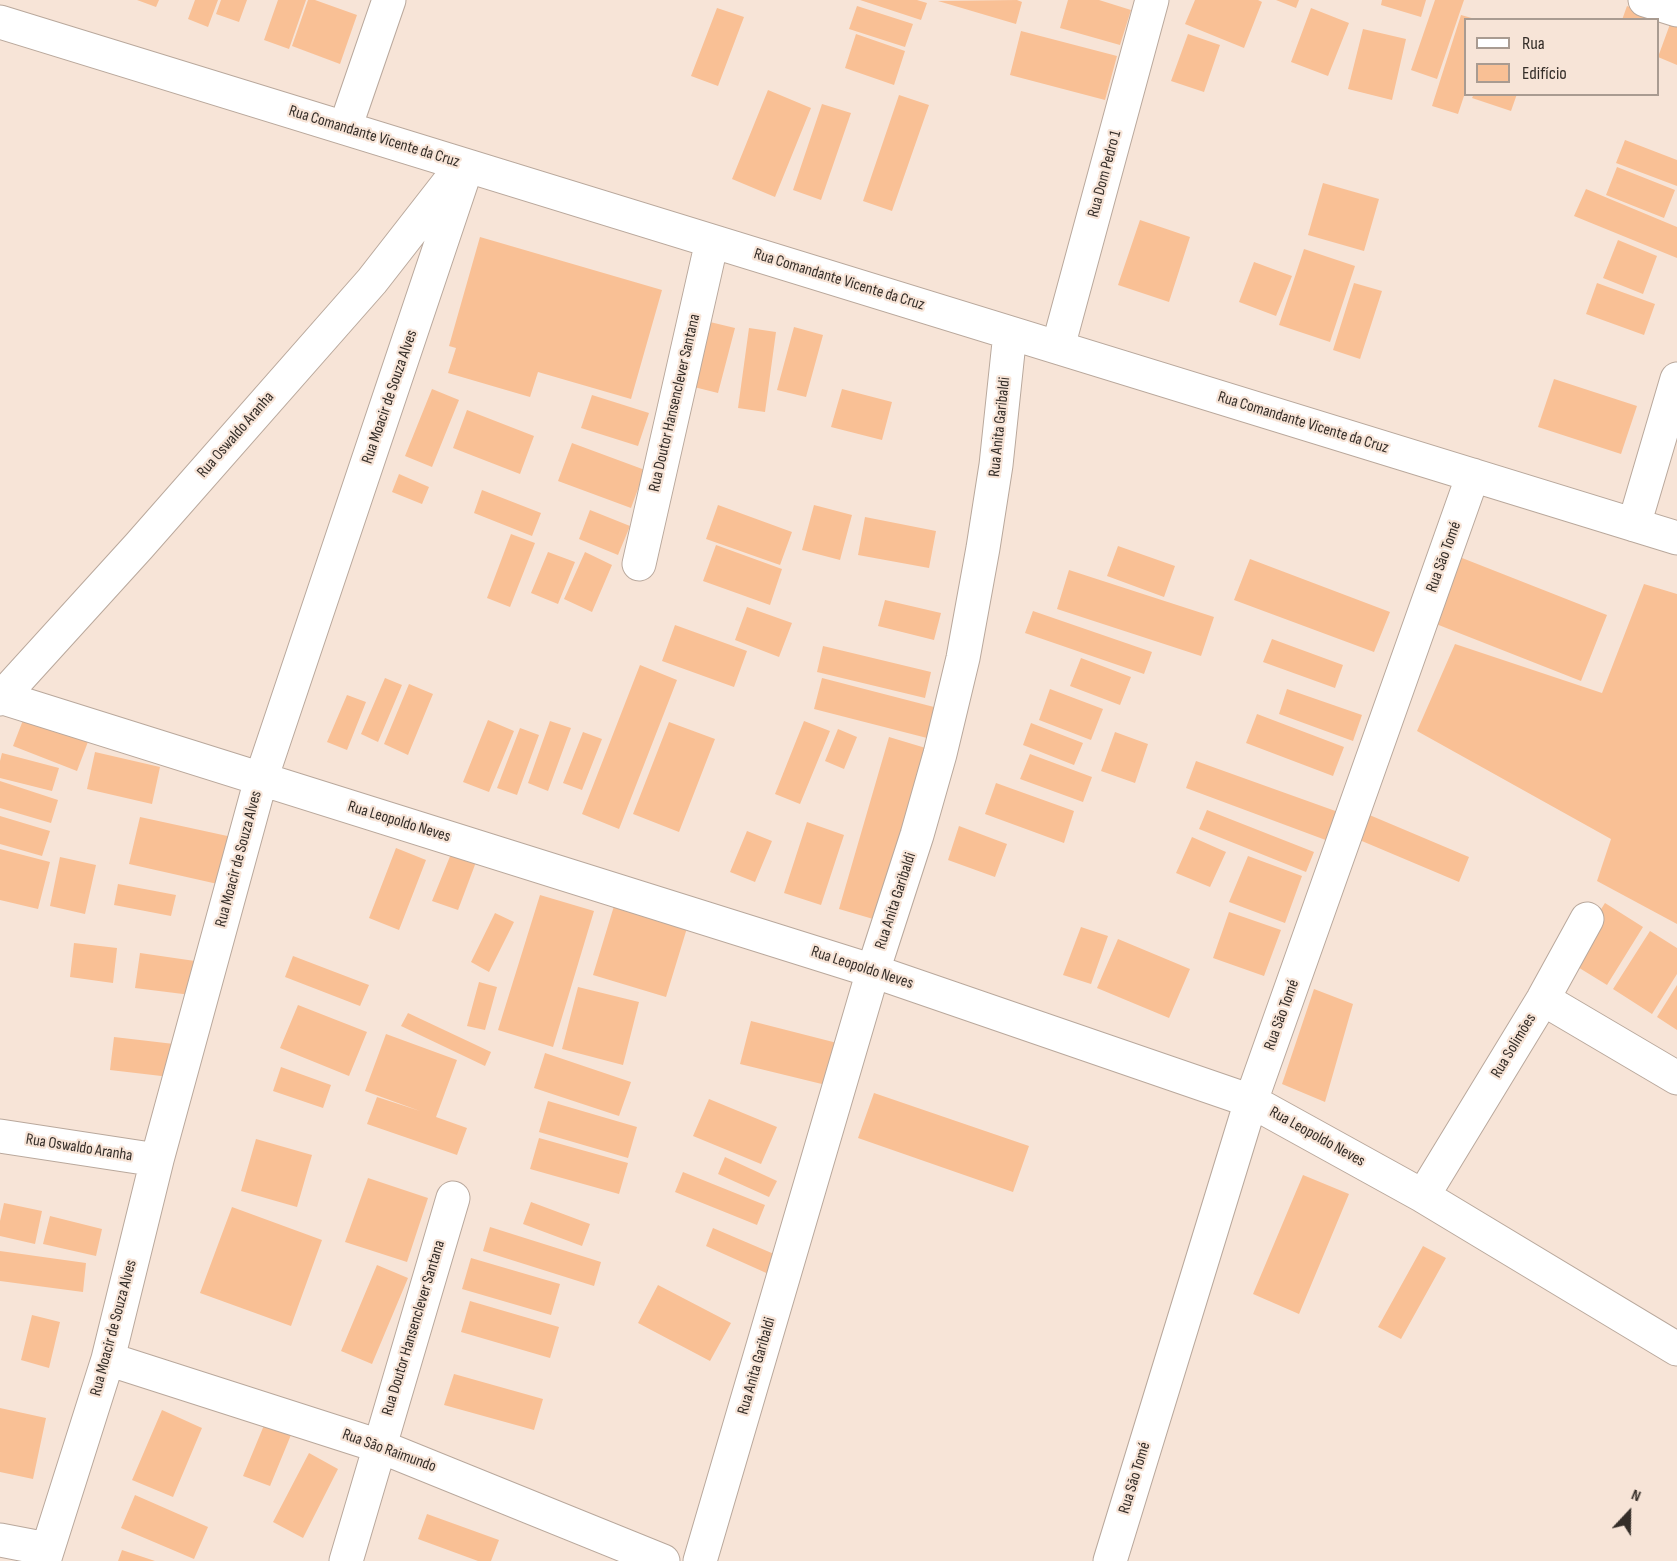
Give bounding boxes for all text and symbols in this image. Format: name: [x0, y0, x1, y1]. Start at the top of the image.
legend: [1464, 18, 1659, 96]
text: Rua: [1522, 33, 1545, 54]
text: Edifício: [1522, 63, 1567, 84]
street label: Rua Comandante Vicente da Cruz: [286, 102, 462, 172]
street label: Rua Dom Pedro 1: [1084, 128, 1126, 220]
street label: Rua Comandante Vicente da Cruz: [751, 245, 927, 315]
street label: Rua Doutor Hansenclever Santana: [645, 312, 705, 494]
street label: Rua Moacir de Souza Alves: [358, 328, 422, 466]
street label: Rua Anita Garibaldi: [985, 376, 1015, 478]
street label: Rua Oswaldo Aranha: [193, 388, 279, 482]
street label: Rua Comandante Vicente da Cruz: [1215, 388, 1391, 458]
street label: Rua São Tomé: [1422, 519, 1466, 595]
street label: Rua Moacir de Souza Alves: [212, 789, 266, 929]
street label: Rua Leopoldo Neves: [345, 797, 453, 847]
street label: Rua Anita Garibaldi: [871, 850, 921, 952]
street label: Rua Leopoldo Neves: [808, 942, 916, 994]
street label: Rua São Tomé: [1260, 977, 1304, 1053]
street label: Rua Solimões: [1487, 1010, 1541, 1082]
street label: Rua Leopoldo Neves: [1266, 1103, 1368, 1171]
street label: Rua Oswaldo Aranha: [24, 1130, 134, 1166]
street label: Rua Doutor Hansenclever Santana: [378, 1238, 450, 1418]
street label: Rua Moacir de Souza Alves: [87, 1258, 141, 1398]
street label: Rua Anita Garibaldi: [734, 1315, 780, 1417]
street label: Rua São Raimundo: [339, 1425, 439, 1477]
street label: Rua São Tomé: [1115, 1440, 1155, 1516]
north arrow: [1599, 1483, 1659, 1543]
text: N: [1628, 1485, 1643, 1506]

